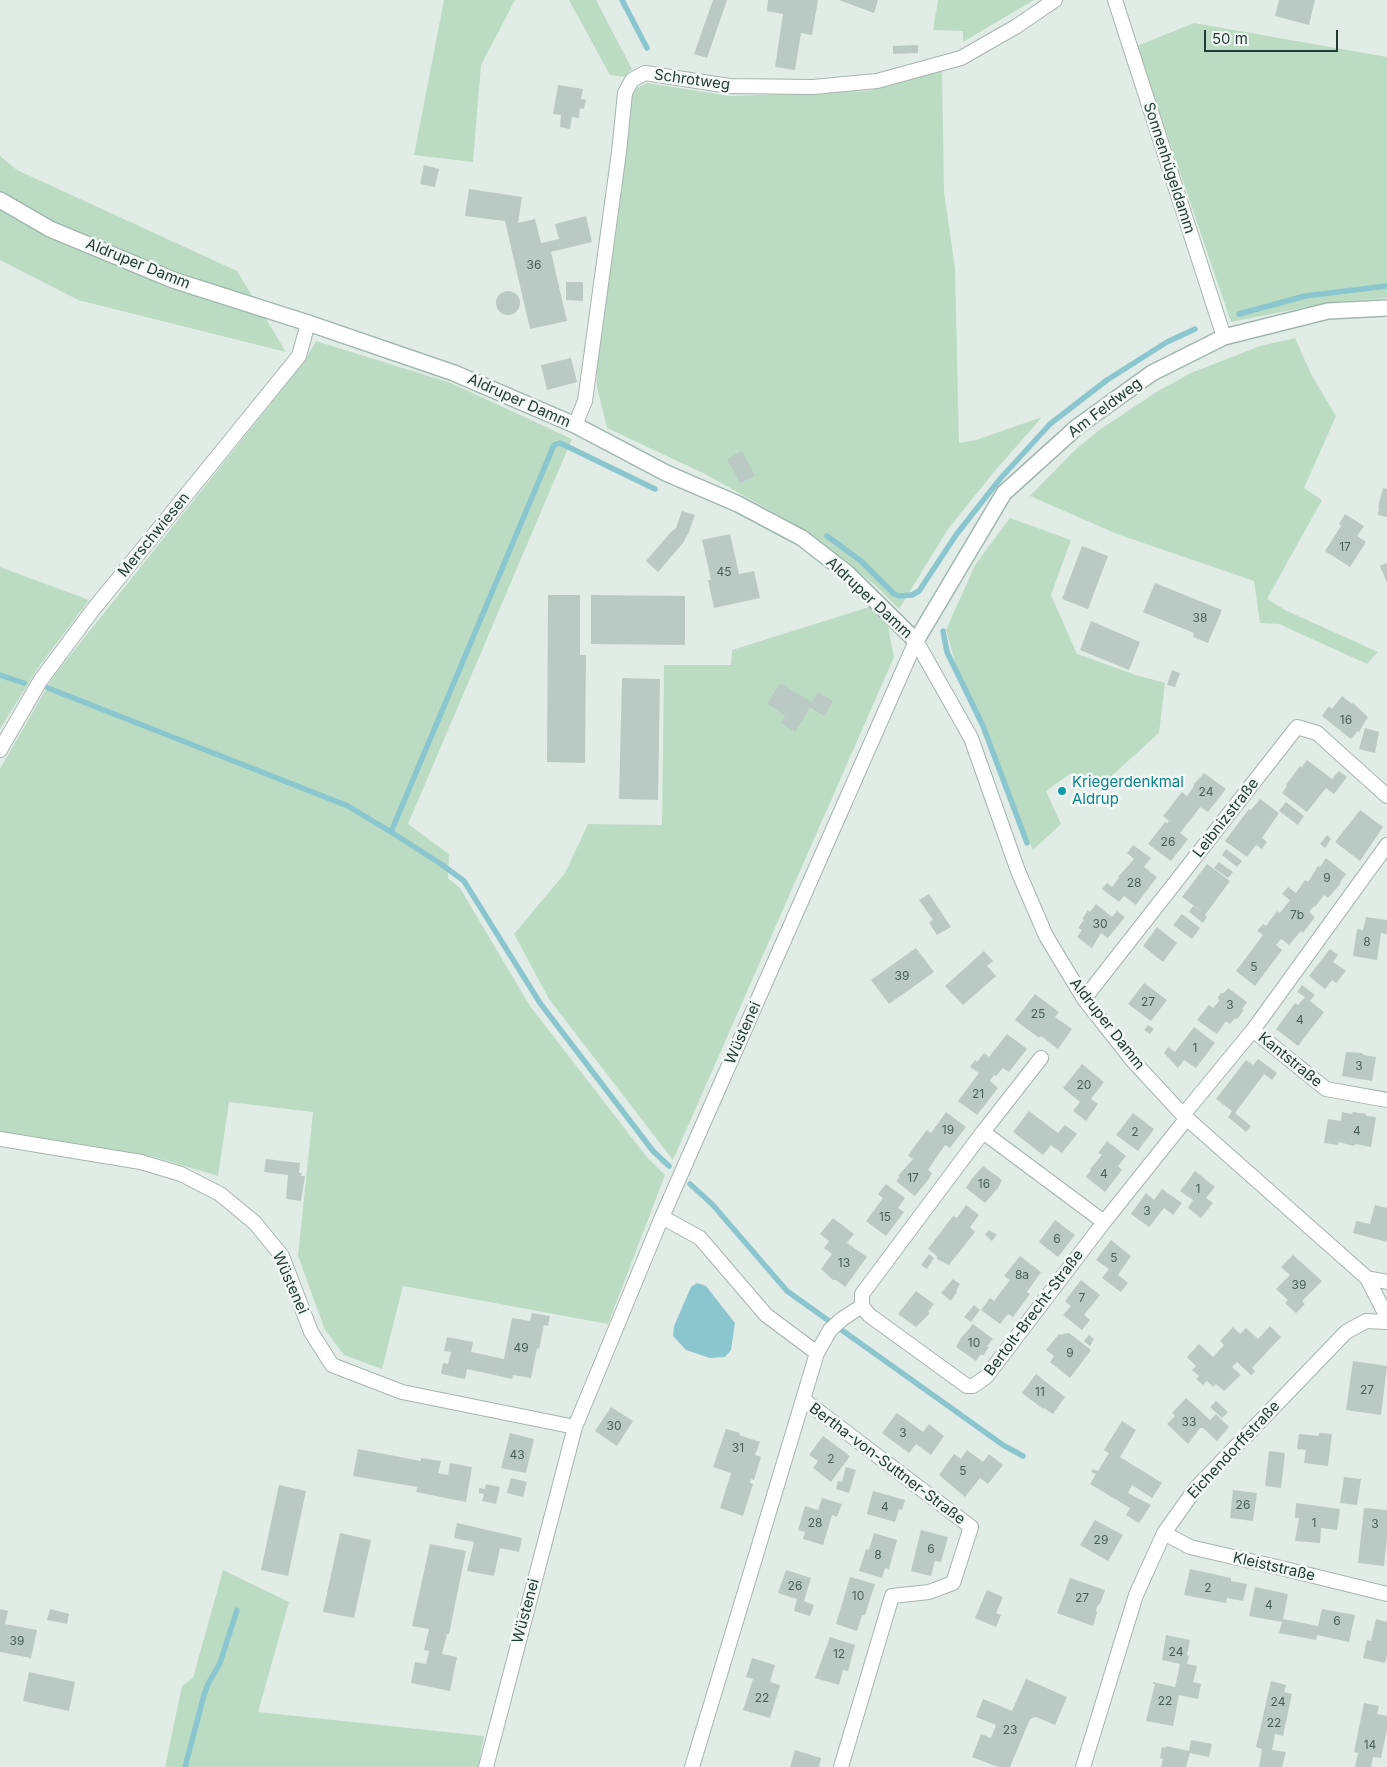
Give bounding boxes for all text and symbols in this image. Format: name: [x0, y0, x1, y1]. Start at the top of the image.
scale bar: [1207, 20, 1341, 52]
text: 50 m: [1212, 29, 1248, 48]
street label: Schrotweg: [653, 66, 731, 94]
street label: Sonnenhügeldamm: [1139, 100, 1199, 236]
street label: Aldruper Damm: [83, 235, 193, 293]
house number: 36: [527, 258, 541, 272]
street label: Aldruper Damm: [465, 370, 573, 432]
street label: Am Feldweg: [1065, 374, 1145, 442]
street label: Merschwiesen: [114, 489, 194, 581]
house number: 17: [1339, 540, 1351, 554]
street label: Aldruper Damm: [822, 554, 916, 642]
house number: 45: [716, 565, 732, 579]
house number: 38: [1193, 611, 1207, 625]
house number: 16: [1340, 713, 1352, 727]
place label: Kriegerdenkmal Aldrup: [1072, 773, 1184, 808]
street label: Leibnizstraße: [1189, 775, 1263, 861]
marker: Kriegerdenkmal Aldrup: [1056, 785, 1068, 797]
house number: 24: [1199, 785, 1213, 799]
house number: 26: [1161, 835, 1175, 849]
house number: 9: [1323, 871, 1331, 885]
house number: 28: [1127, 876, 1141, 890]
house number: 7b: [1290, 908, 1304, 922]
house number: 30: [1093, 917, 1107, 931]
house number: 8: [1363, 935, 1371, 949]
house number: 5: [1250, 960, 1258, 974]
house number: 39: [895, 969, 909, 983]
street label: Aldruper Damm: [1066, 975, 1148, 1073]
house number: 27: [1141, 995, 1155, 1009]
house number: 3: [1226, 998, 1234, 1012]
street label: Wüstenei: [721, 999, 765, 1067]
house number: 25: [1031, 1007, 1045, 1021]
house number: 4: [1296, 1013, 1304, 1027]
street label: Kantstraße: [1254, 1029, 1326, 1091]
house number: 1: [1193, 1041, 1197, 1055]
house number: 3: [1355, 1059, 1363, 1073]
house number: 20: [1077, 1078, 1091, 1092]
house number: 21: [972, 1087, 984, 1101]
house number: 19: [942, 1123, 954, 1137]
house number: 4: [1353, 1124, 1361, 1138]
house number: 2: [1131, 1125, 1139, 1139]
house number: 4: [1100, 1167, 1108, 1181]
house number: 17: [907, 1171, 919, 1185]
house number: 16: [978, 1177, 990, 1191]
house number: 1: [1196, 1182, 1200, 1196]
house number: 3: [1143, 1204, 1151, 1218]
house number: 15: [879, 1210, 891, 1224]
house number: 6: [1053, 1232, 1061, 1246]
street label: Bertolt-Brecht-Straße: [981, 1246, 1087, 1380]
street label: Wüstenei: [268, 1249, 312, 1317]
house number: 5: [1110, 1251, 1118, 1265]
house number: 13: [838, 1256, 850, 1270]
house number: 8a: [1015, 1268, 1029, 1282]
house number: 39: [1292, 1278, 1306, 1292]
house number: 7: [1079, 1291, 1085, 1305]
house number: 10: [968, 1336, 980, 1350]
house number: 49: [513, 1341, 529, 1355]
house number: 9: [1066, 1346, 1074, 1360]
house number: 27: [1360, 1383, 1374, 1397]
house number: 11: [1035, 1385, 1045, 1399]
street label: Eichendorffstraße: [1184, 1397, 1284, 1503]
street label: Bertha-von-Suttner-Straße: [806, 1399, 968, 1529]
house number: 33: [1182, 1415, 1196, 1429]
house number: 30: [607, 1419, 621, 1433]
house number: 3: [899, 1426, 907, 1440]
house number: 31: [732, 1441, 744, 1455]
house number: 43: [509, 1448, 525, 1462]
house number: 2: [827, 1452, 835, 1466]
house number: 5: [959, 1464, 967, 1478]
house number: 26: [1236, 1498, 1250, 1512]
house number: 4: [881, 1500, 889, 1514]
house number: 28: [808, 1516, 822, 1530]
house number: 1: [1312, 1516, 1316, 1530]
house number: 3: [1371, 1517, 1379, 1531]
house number: 29: [1094, 1533, 1108, 1547]
house number: 6: [927, 1542, 935, 1556]
house number: 8: [874, 1548, 882, 1562]
street label: Kleiststraße: [1231, 1549, 1317, 1585]
street label: Wüstenei: [509, 1577, 543, 1645]
house number: 26: [788, 1579, 802, 1593]
house number: 2: [1204, 1581, 1212, 1595]
house number: 10: [852, 1589, 864, 1603]
house number: 27: [1075, 1591, 1089, 1605]
house number: 4: [1265, 1598, 1273, 1612]
house number: 6: [1333, 1614, 1341, 1628]
house number: 39: [10, 1634, 24, 1648]
house number: 24: [1169, 1645, 1183, 1659]
house number: 12: [833, 1647, 845, 1661]
house number: 22: [755, 1691, 769, 1705]
house number: 22: [1158, 1694, 1172, 1708]
house number: 24: [1271, 1695, 1285, 1709]
house number: 22: [1267, 1716, 1281, 1730]
house number: 23: [1003, 1723, 1017, 1737]
house number: 14: [1364, 1738, 1376, 1752]

